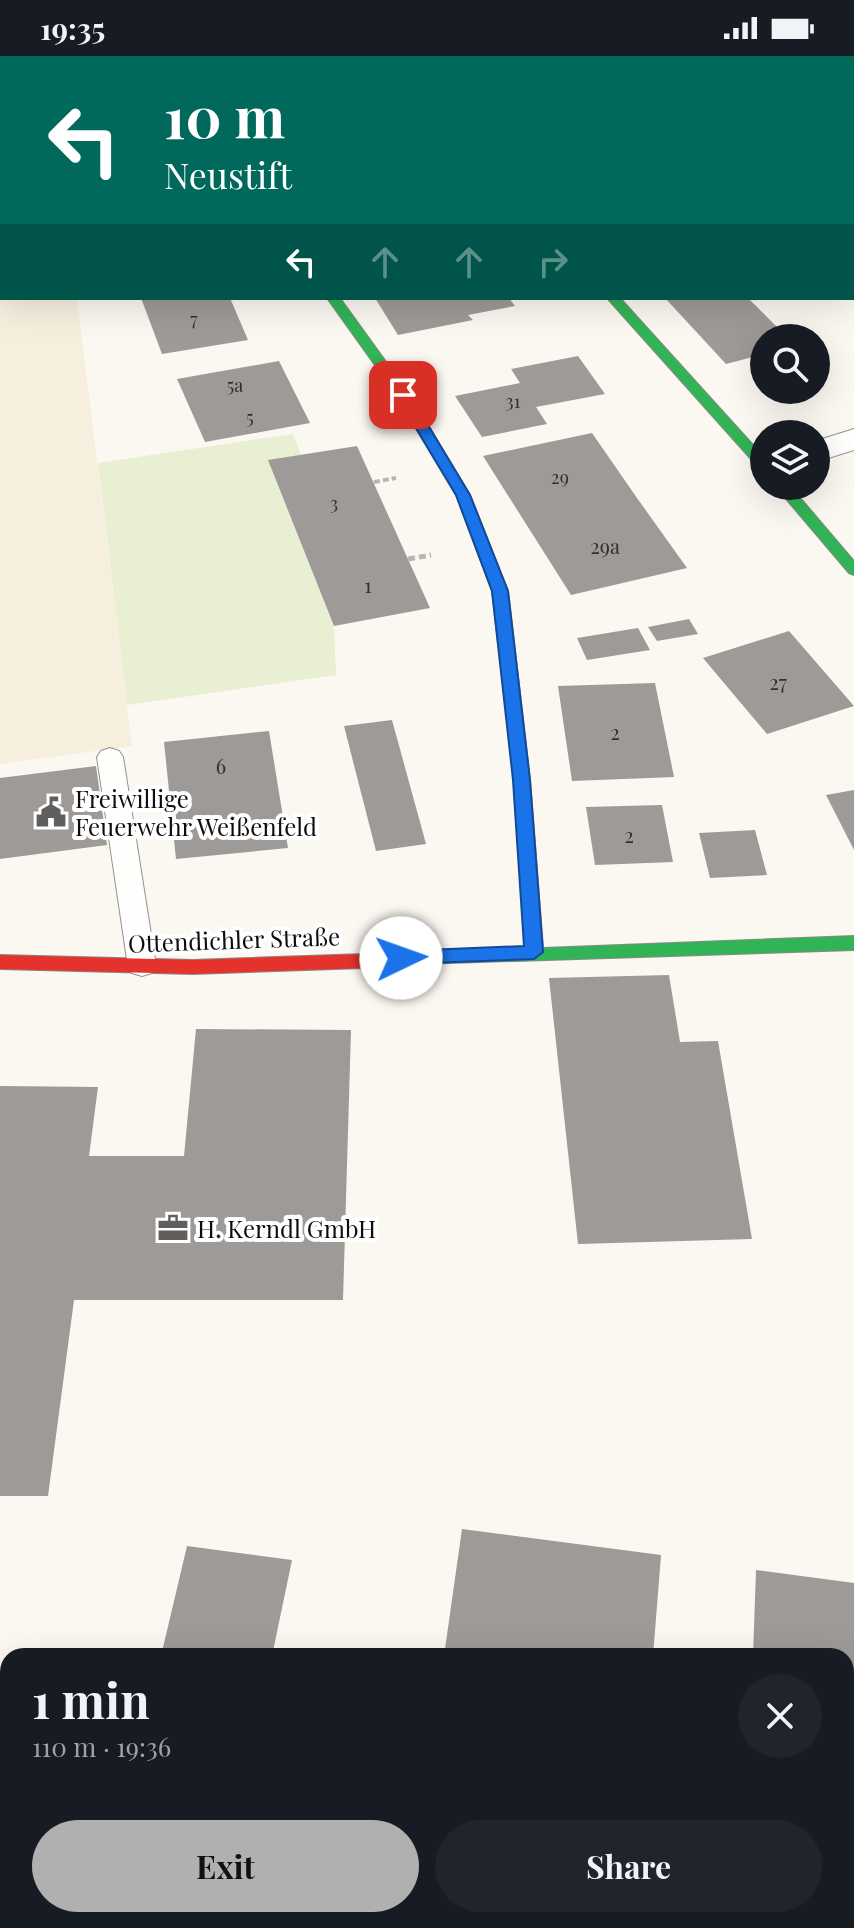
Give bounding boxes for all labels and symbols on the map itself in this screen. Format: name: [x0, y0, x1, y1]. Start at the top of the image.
house number: 7: [190, 307, 198, 331]
pin: [369, 361, 437, 429]
house number: 5a: [227, 373, 243, 397]
house number: 31: [506, 389, 521, 413]
house number: 5: [246, 405, 254, 429]
house number: 29: [551, 465, 569, 489]
house number: 3: [330, 491, 338, 515]
house number: 29a: [590, 532, 620, 559]
house number: 1: [364, 571, 372, 598]
house number: 27: [769, 668, 787, 695]
house number: 2: [610, 718, 620, 745]
house number: 6: [216, 752, 226, 779]
place label: Freiwillige Feuerwehr Weißenfeld: [75, 782, 317, 842]
public building icon: Freiwillige Feuerwehr Weißenfeld: [34, 795, 68, 829]
house number: 2: [624, 821, 634, 848]
position arrow: [359, 916, 443, 1000]
street label: Ottendichler Straße: [127, 919, 341, 959]
office icon: H. Kerndl GmbH: [156, 1211, 190, 1245]
place label: H. Kerndl GmbH: [197, 1212, 376, 1244]

